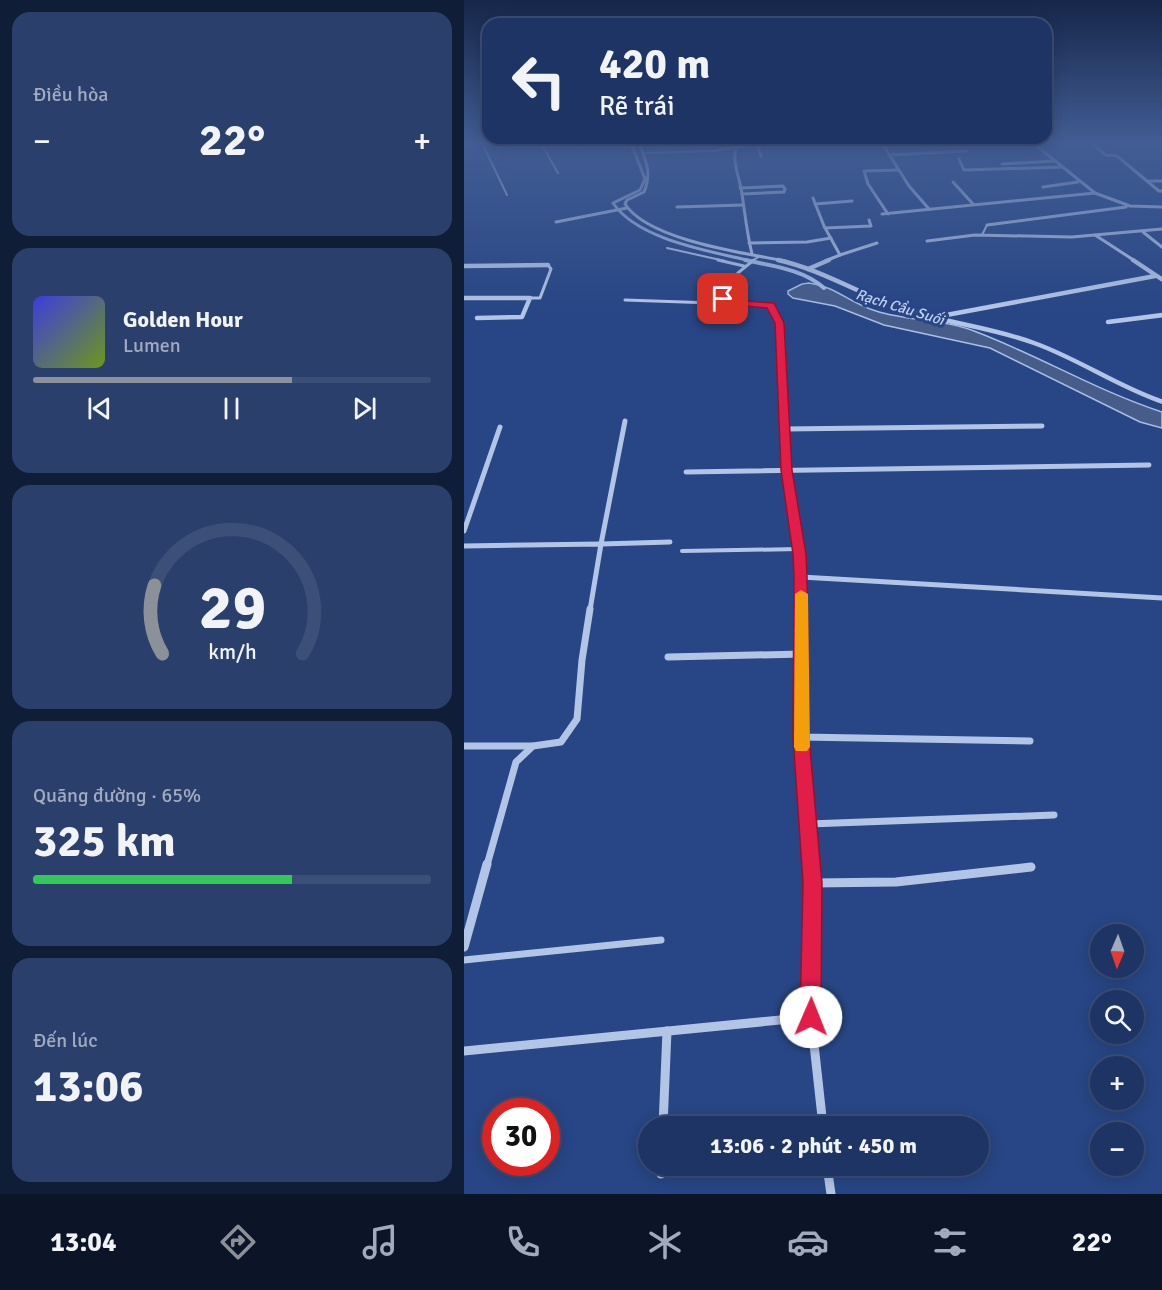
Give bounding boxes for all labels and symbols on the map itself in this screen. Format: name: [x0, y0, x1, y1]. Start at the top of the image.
pin: [697, 273, 748, 324]
water label: Rạch Cầu Suối: [854, 285, 948, 330]
north arrow: [1090, 924, 1144, 978]
position arrow: [779, 985, 843, 1049]
speed limit sign: 30: [482, 1098, 560, 1176]

